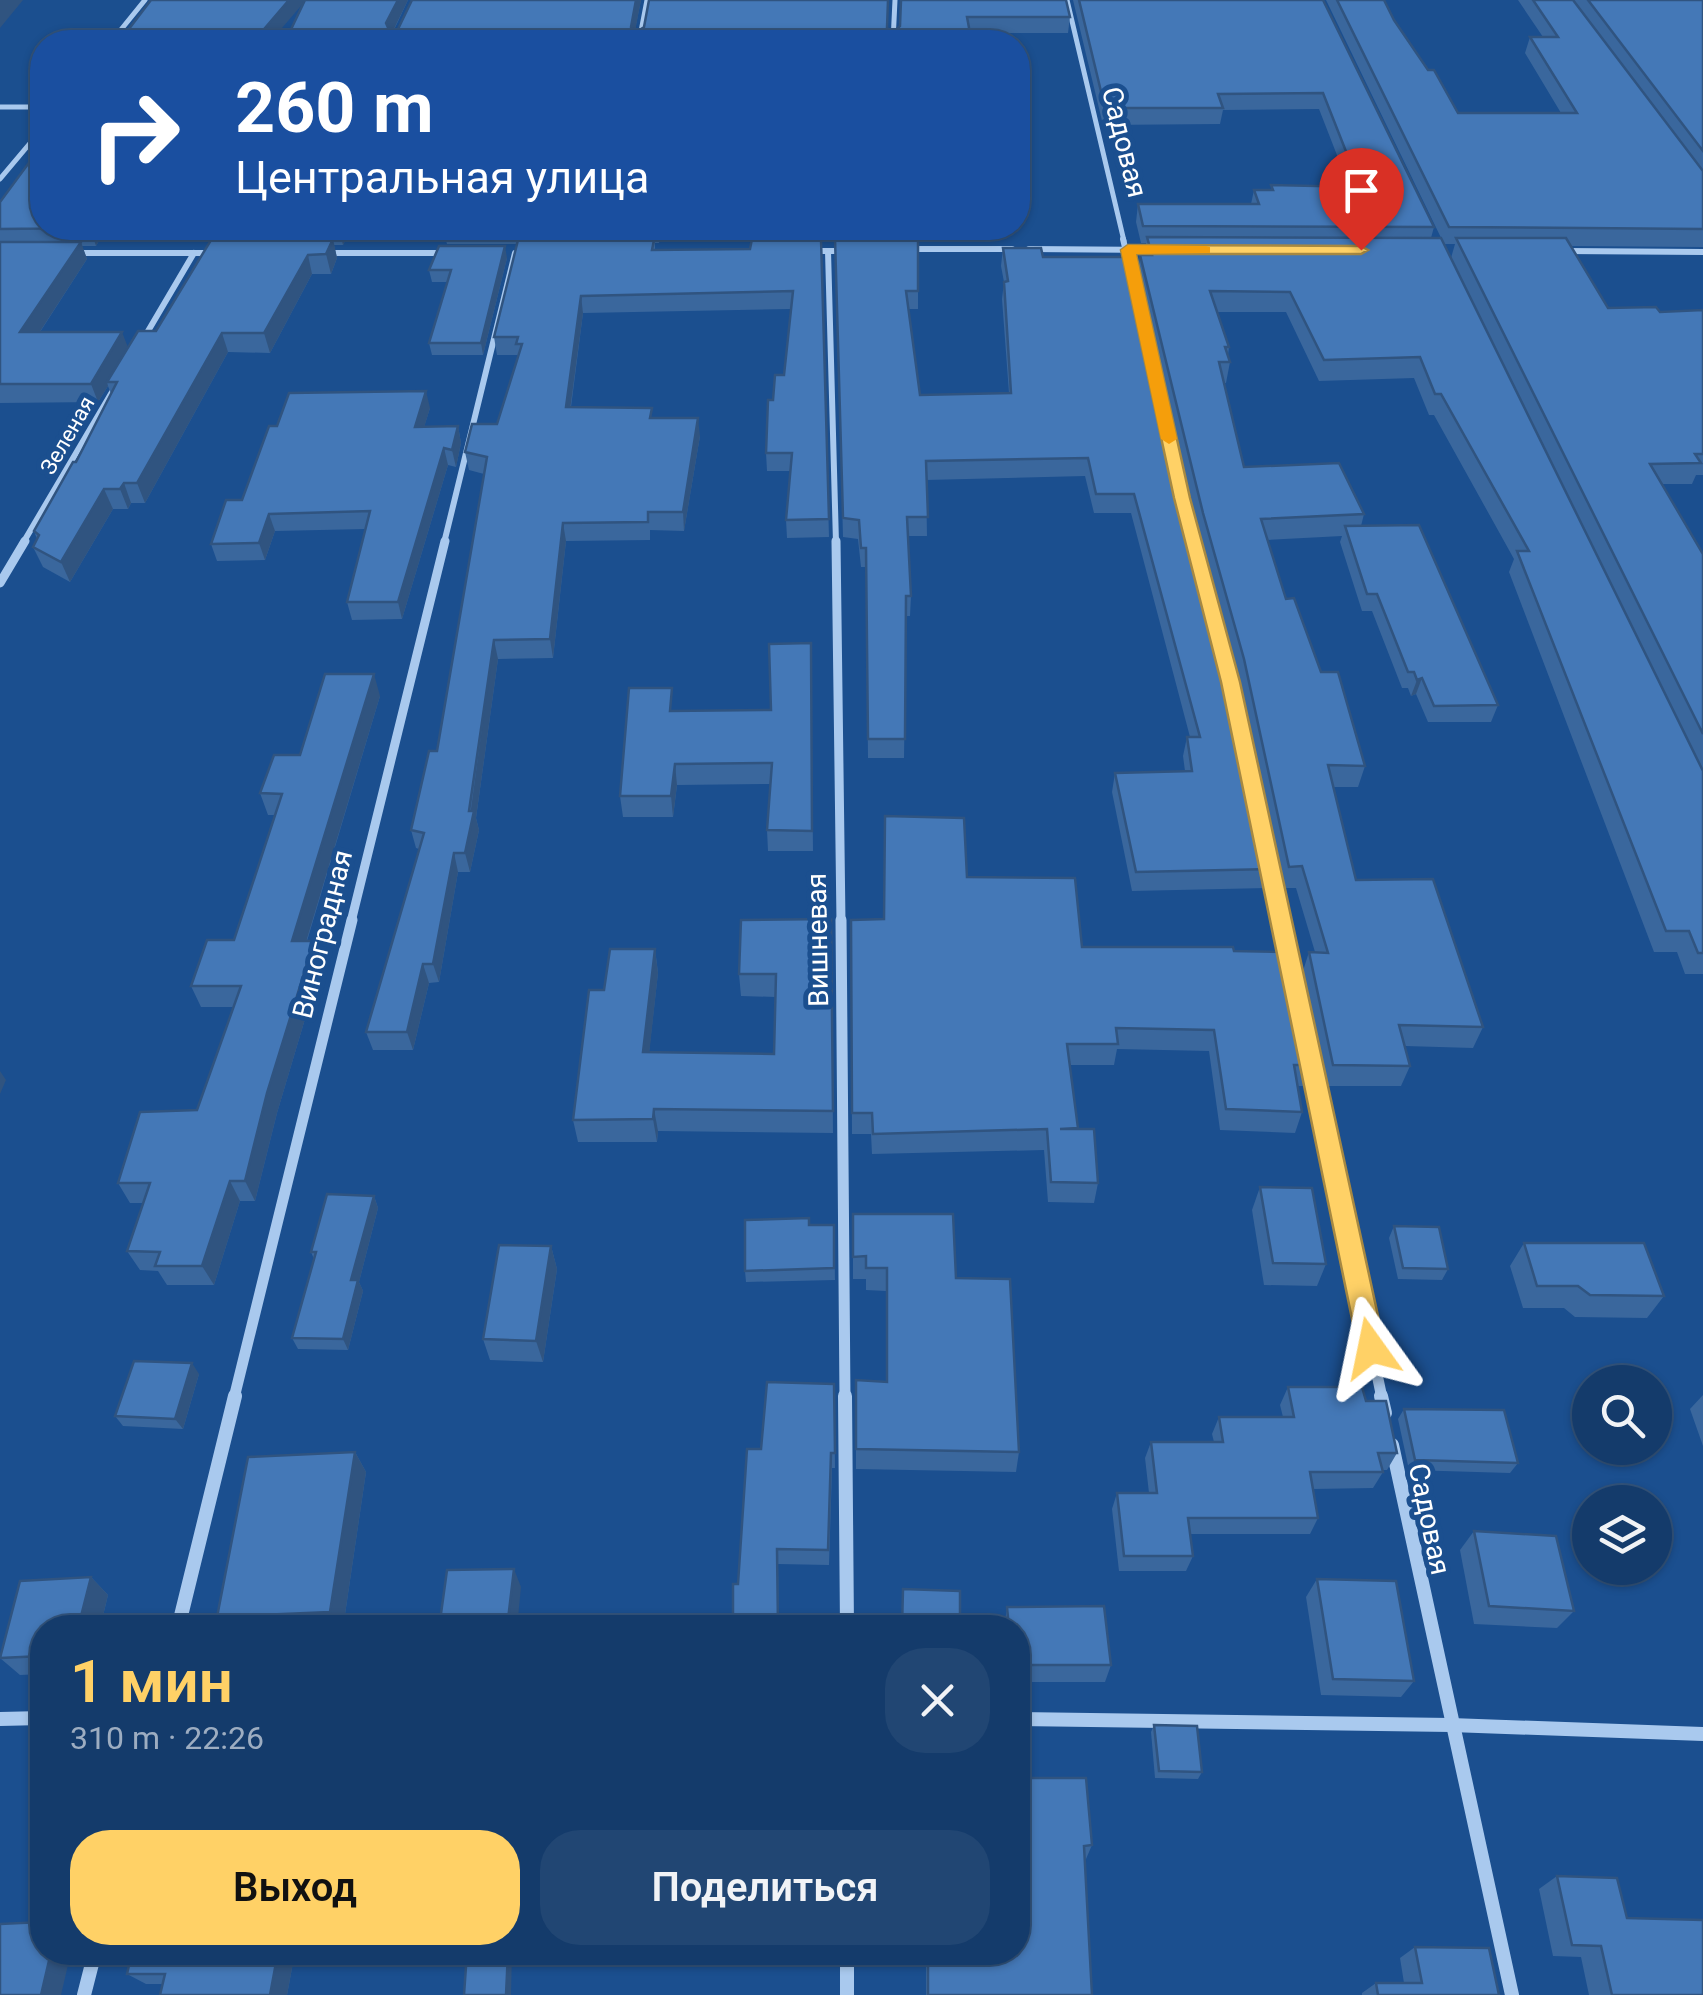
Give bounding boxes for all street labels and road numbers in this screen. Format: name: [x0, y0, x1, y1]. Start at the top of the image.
street label: Садовая: [1095, 83, 1154, 201]
street label: Зеленая: [35, 392, 100, 479]
street label: Виноградная: [286, 847, 359, 1022]
street label: Вишневая: [800, 873, 835, 1007]
street label: Садовая: [1402, 1460, 1457, 1578]

